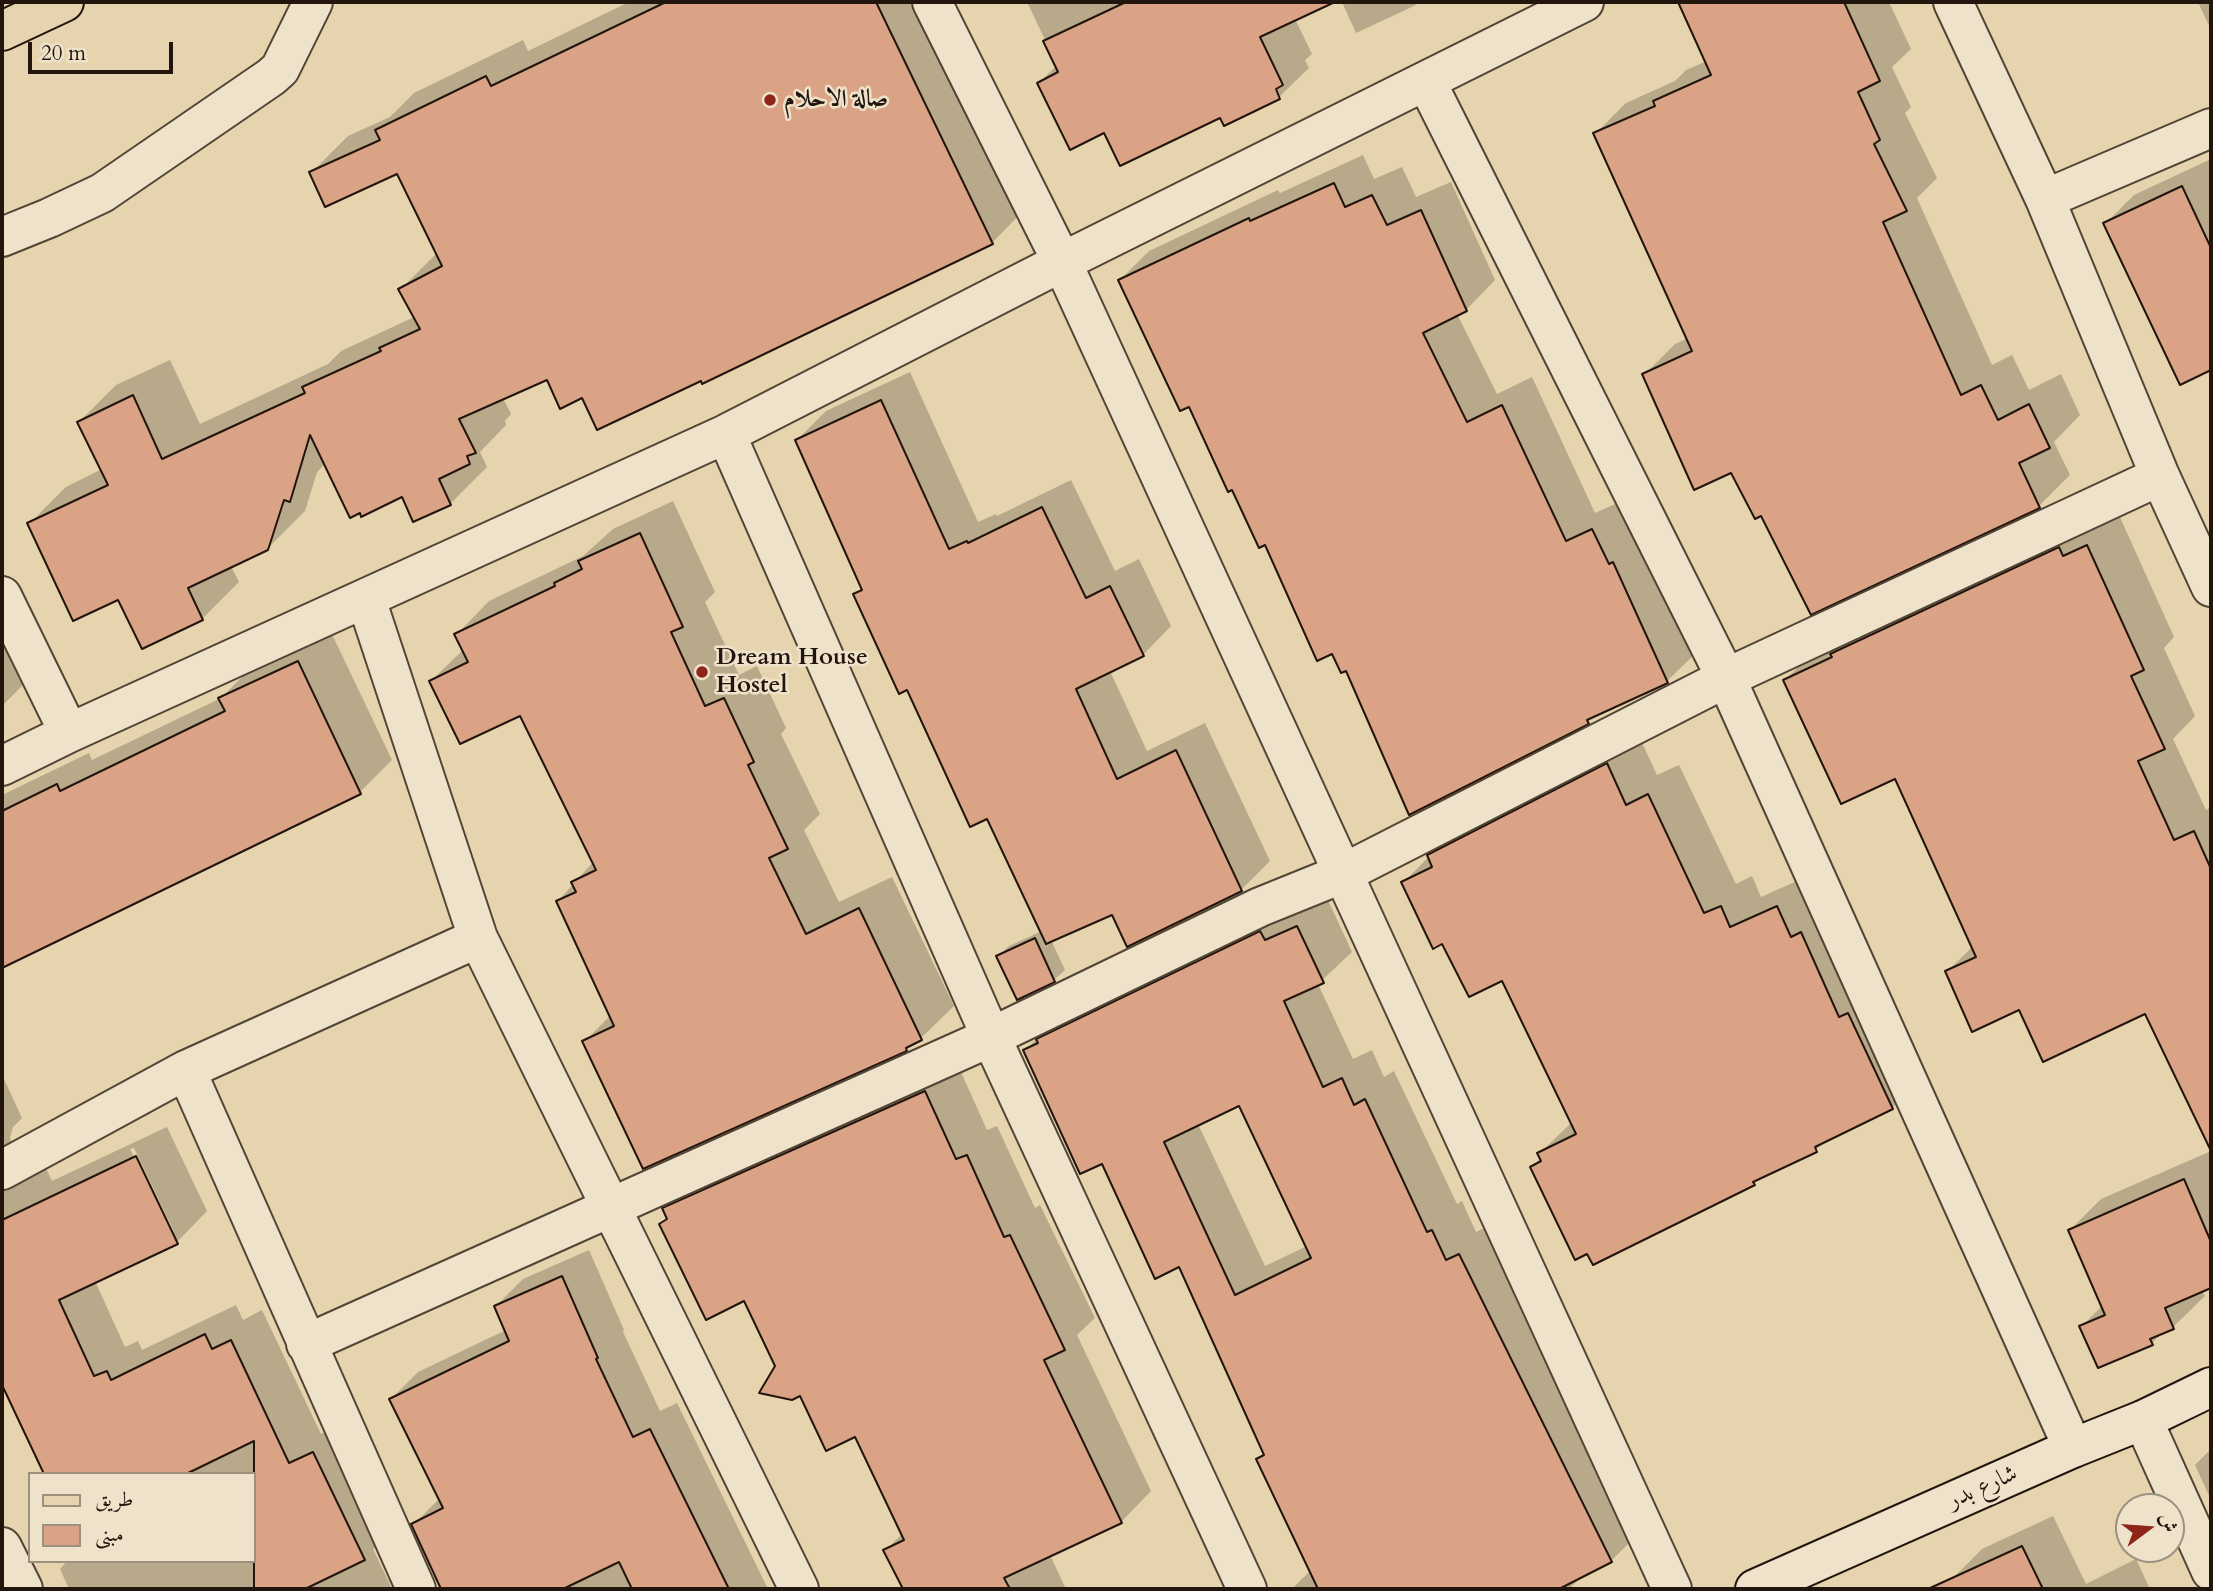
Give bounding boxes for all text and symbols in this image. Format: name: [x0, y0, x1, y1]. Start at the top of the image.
scale bar: [32, 28, 177, 72]
text: 20 m: [41, 39, 86, 68]
place label: صالة الاحلام: [784, 86, 888, 114]
marker: صالة الاحلام: [762, 92, 778, 108]
place label: Dream House Hostel: [716, 644, 868, 700]
marker: Dream House Hostel: [694, 664, 710, 680]
street label: شارع بدر: [1944, 1460, 2022, 1516]
legend: [28, 1472, 256, 1563]
text: طريق: [95, 1485, 133, 1514]
north arrow: [2115, 1493, 2185, 1563]
text: ش: [2153, 1510, 2183, 1535]
text: مبنى: [95, 1520, 124, 1549]

